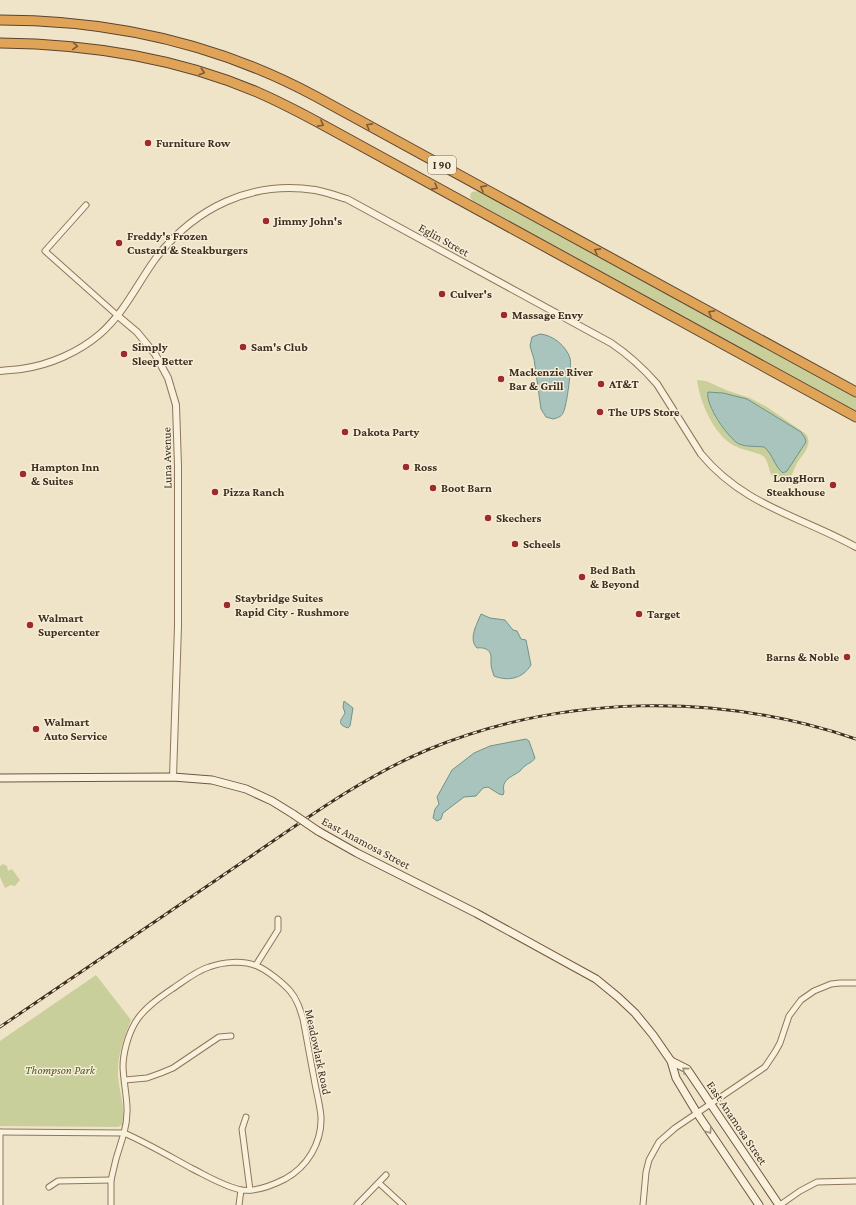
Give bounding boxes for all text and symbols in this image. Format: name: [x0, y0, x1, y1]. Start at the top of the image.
one-way arrow: [72, 41, 78, 50]
one-way arrow: [199, 67, 206, 76]
one-way arrow: [317, 119, 324, 127]
one-way arrow: [366, 123, 373, 130]
place label: Furniture Row: [156, 136, 231, 150]
marker: Furniture Row: [143, 138, 153, 148]
road number: I 90: [428, 156, 456, 174]
one-way arrow: [431, 182, 438, 189]
one-way arrow: [480, 185, 487, 193]
place label: Jimmy John's: [272, 214, 342, 228]
marker: Jimmy John's: [261, 216, 271, 226]
street label: Eglin Street: [416, 220, 472, 260]
place label: Freddy's Frozen Custard & Steakburgers: [127, 229, 248, 257]
marker: Freddy's Frozen Custard & Steakburgers: [114, 238, 124, 248]
one-way arrow: [594, 248, 601, 255]
place label: Culver's: [450, 287, 492, 301]
marker: Culver's: [437, 289, 447, 299]
place label: Massage Envy: [512, 308, 583, 322]
marker: Massage Envy: [499, 310, 509, 320]
one-way arrow: [708, 311, 715, 318]
place label: Simply Sleep Better: [132, 340, 193, 368]
place label: Sam's Club: [251, 340, 308, 354]
marker: Sam's Club: [238, 342, 248, 352]
marker: Simply Sleep Better: [119, 349, 129, 359]
place label: Mackenzie River Bar & Grill: [509, 365, 593, 393]
marker: Mackenzie River Bar & Grill: [496, 374, 506, 384]
place label: AT&T: [608, 377, 639, 391]
marker: AT&T: [596, 379, 606, 389]
place label: The UPS Store: [608, 405, 680, 419]
marker: The UPS Store: [595, 407, 605, 417]
place label: Dakota Party: [353, 425, 419, 439]
street label: Luna Avenue: [159, 427, 175, 489]
marker: Dakota Party: [340, 427, 350, 437]
place label: Hampton Inn & Suites: [31, 460, 99, 488]
place label: Ross: [414, 460, 437, 474]
marker: Ross: [401, 462, 411, 472]
marker: Hampton Inn & Suites: [18, 469, 28, 479]
place label: LongHorn Steakhouse: [766, 471, 825, 499]
marker: LongHorn Steakhouse: [828, 480, 838, 490]
place label: Boot Barn: [441, 481, 492, 495]
marker: Boot Barn: [428, 483, 438, 493]
place label: Pizza Ranch: [223, 485, 285, 499]
marker: Pizza Ranch: [210, 487, 220, 497]
place label: Skechers: [496, 511, 541, 525]
marker: Skechers: [483, 513, 493, 523]
place label: Scheels: [523, 537, 561, 551]
marker: Scheels: [510, 539, 520, 549]
place label: Bed Bath & Beyond: [590, 563, 640, 591]
marker: Bed Bath & Beyond: [577, 572, 587, 582]
place label: Staybridge Suites Rapid City - Rushmore: [235, 591, 350, 619]
marker: Staybridge Suites Rapid City - Rushmore: [222, 600, 232, 610]
place label: Target: [647, 607, 681, 621]
marker: Target: [634, 609, 644, 619]
place label: Walmart Supercenter: [37, 611, 100, 639]
marker: Walmart Supercenter: [25, 620, 35, 630]
place label: Barns & Noble: [766, 650, 839, 664]
marker: Barns & Noble: [842, 652, 852, 662]
place label: Walmart Auto Service: [43, 715, 108, 743]
marker: Walmart Auto Service: [31, 724, 41, 734]
street label: East Anamosa Street: [319, 814, 413, 873]
street label: Meadowlark Road: [302, 1008, 334, 1097]
park label: Thompson Park: [25, 1063, 96, 1077]
one-way arrow: [683, 1067, 690, 1074]
street label: East Anamosa Street: [704, 1078, 771, 1168]
one-way arrow: [704, 1127, 711, 1134]

